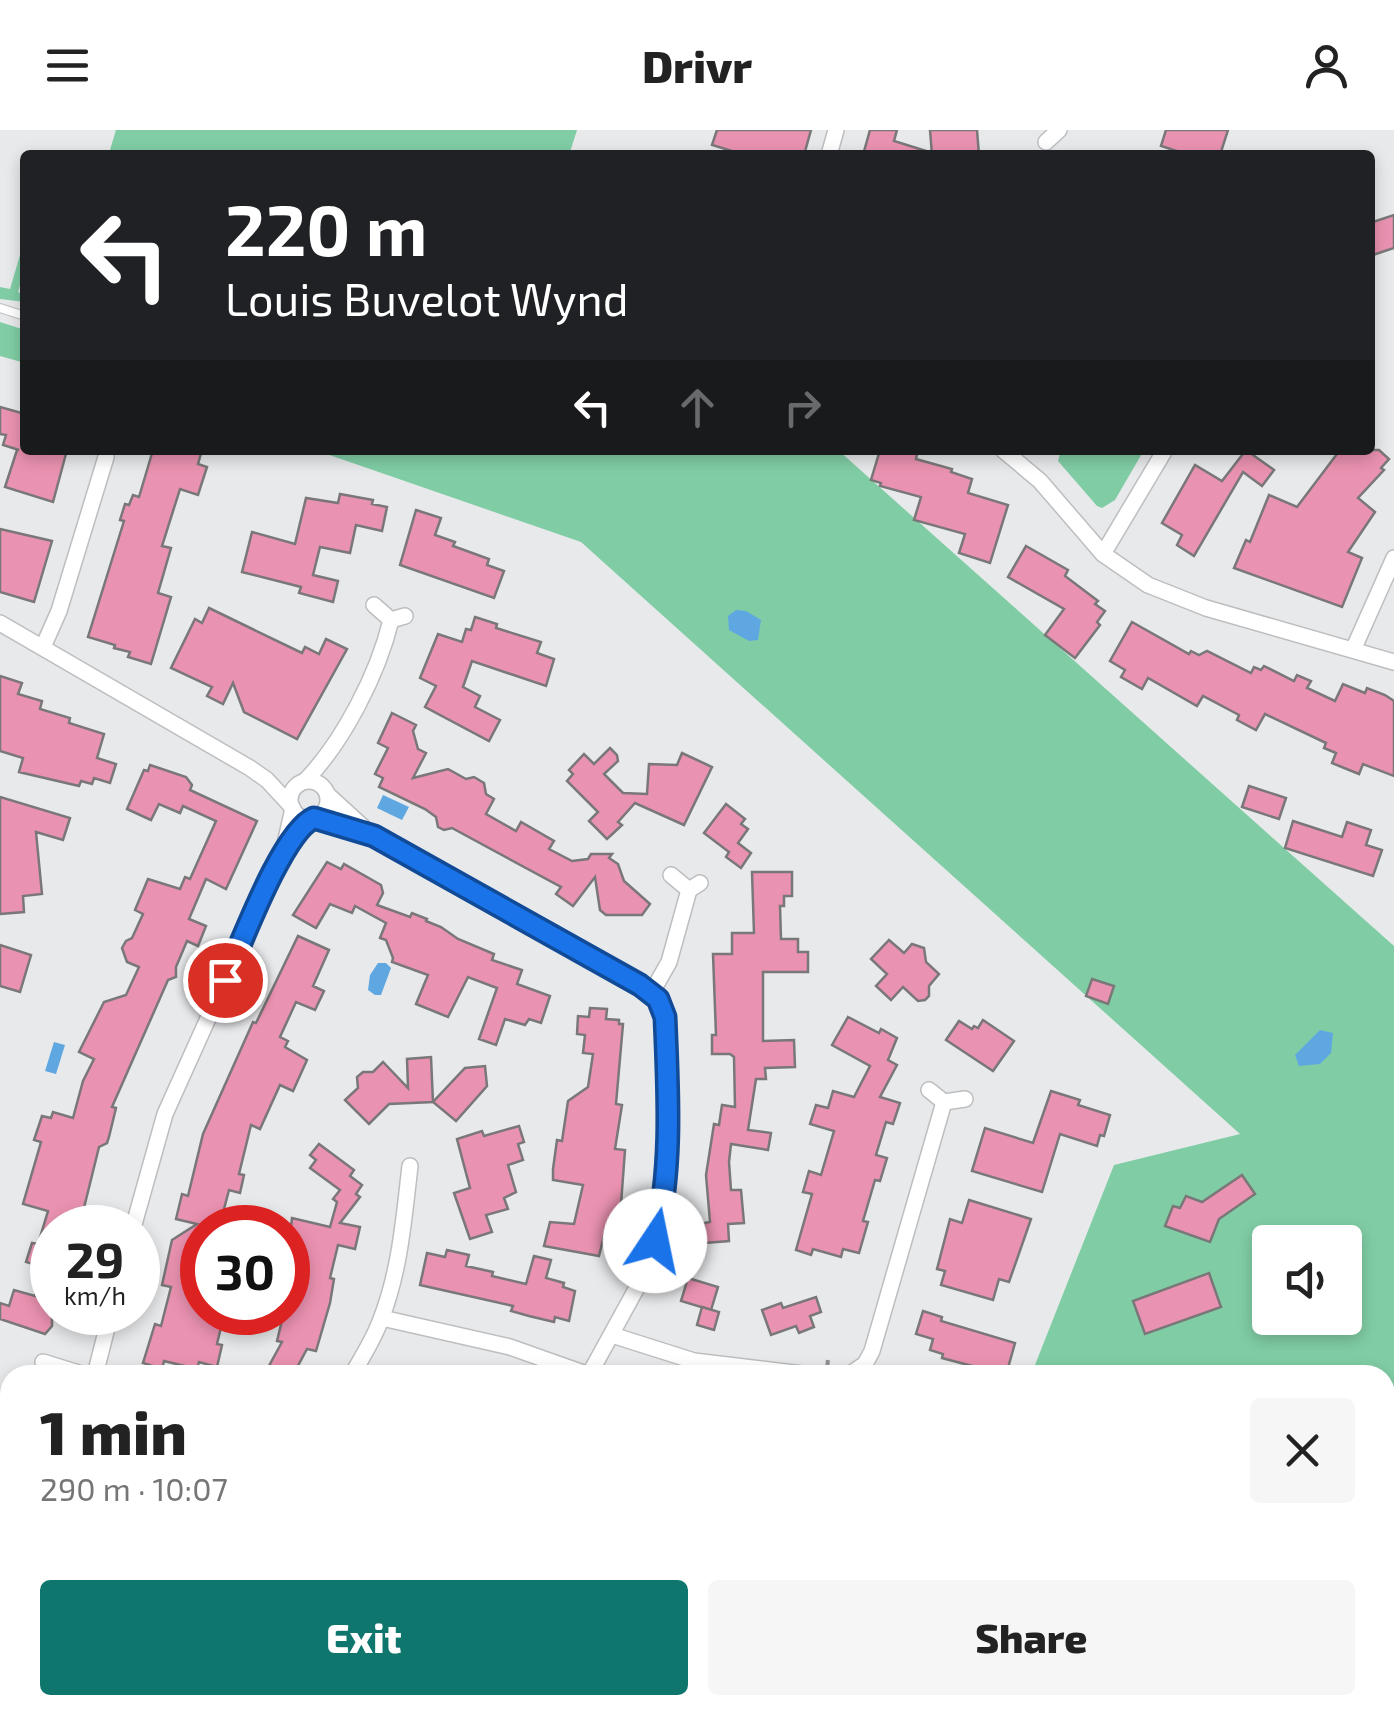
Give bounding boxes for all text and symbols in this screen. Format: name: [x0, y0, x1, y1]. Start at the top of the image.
icon: menu: [40, 38, 95, 93]
text: Drivr: [642, 38, 752, 92]
icon: person: [1299, 38, 1354, 93]
text: 220 m: [225, 186, 427, 270]
icon: left: [60, 190, 190, 320]
text: Louis Buvelot Wynd: [225, 271, 628, 325]
icon: left: [565, 380, 620, 435]
icon: ahead: [670, 380, 725, 435]
icon: right: [775, 380, 830, 435]
pin: [183, 938, 268, 1023]
icon: arrive: [198, 953, 253, 1008]
position arrow: [603, 1189, 707, 1293]
speed limit sign: 30: [180, 1205, 310, 1335]
map controls: [1252, 1225, 1362, 1335]
button: sound: [1252, 1225, 1362, 1335]
text: 29: [66, 1228, 124, 1288]
text: km/h: [64, 1280, 126, 1310]
text: 1 min: [40, 1395, 187, 1467]
button: close: [1250, 1398, 1355, 1503]
text: 290 m · 10:07: [40, 1469, 228, 1507]
button: Exit: [40, 1580, 688, 1695]
button: Share: [708, 1580, 1355, 1695]

